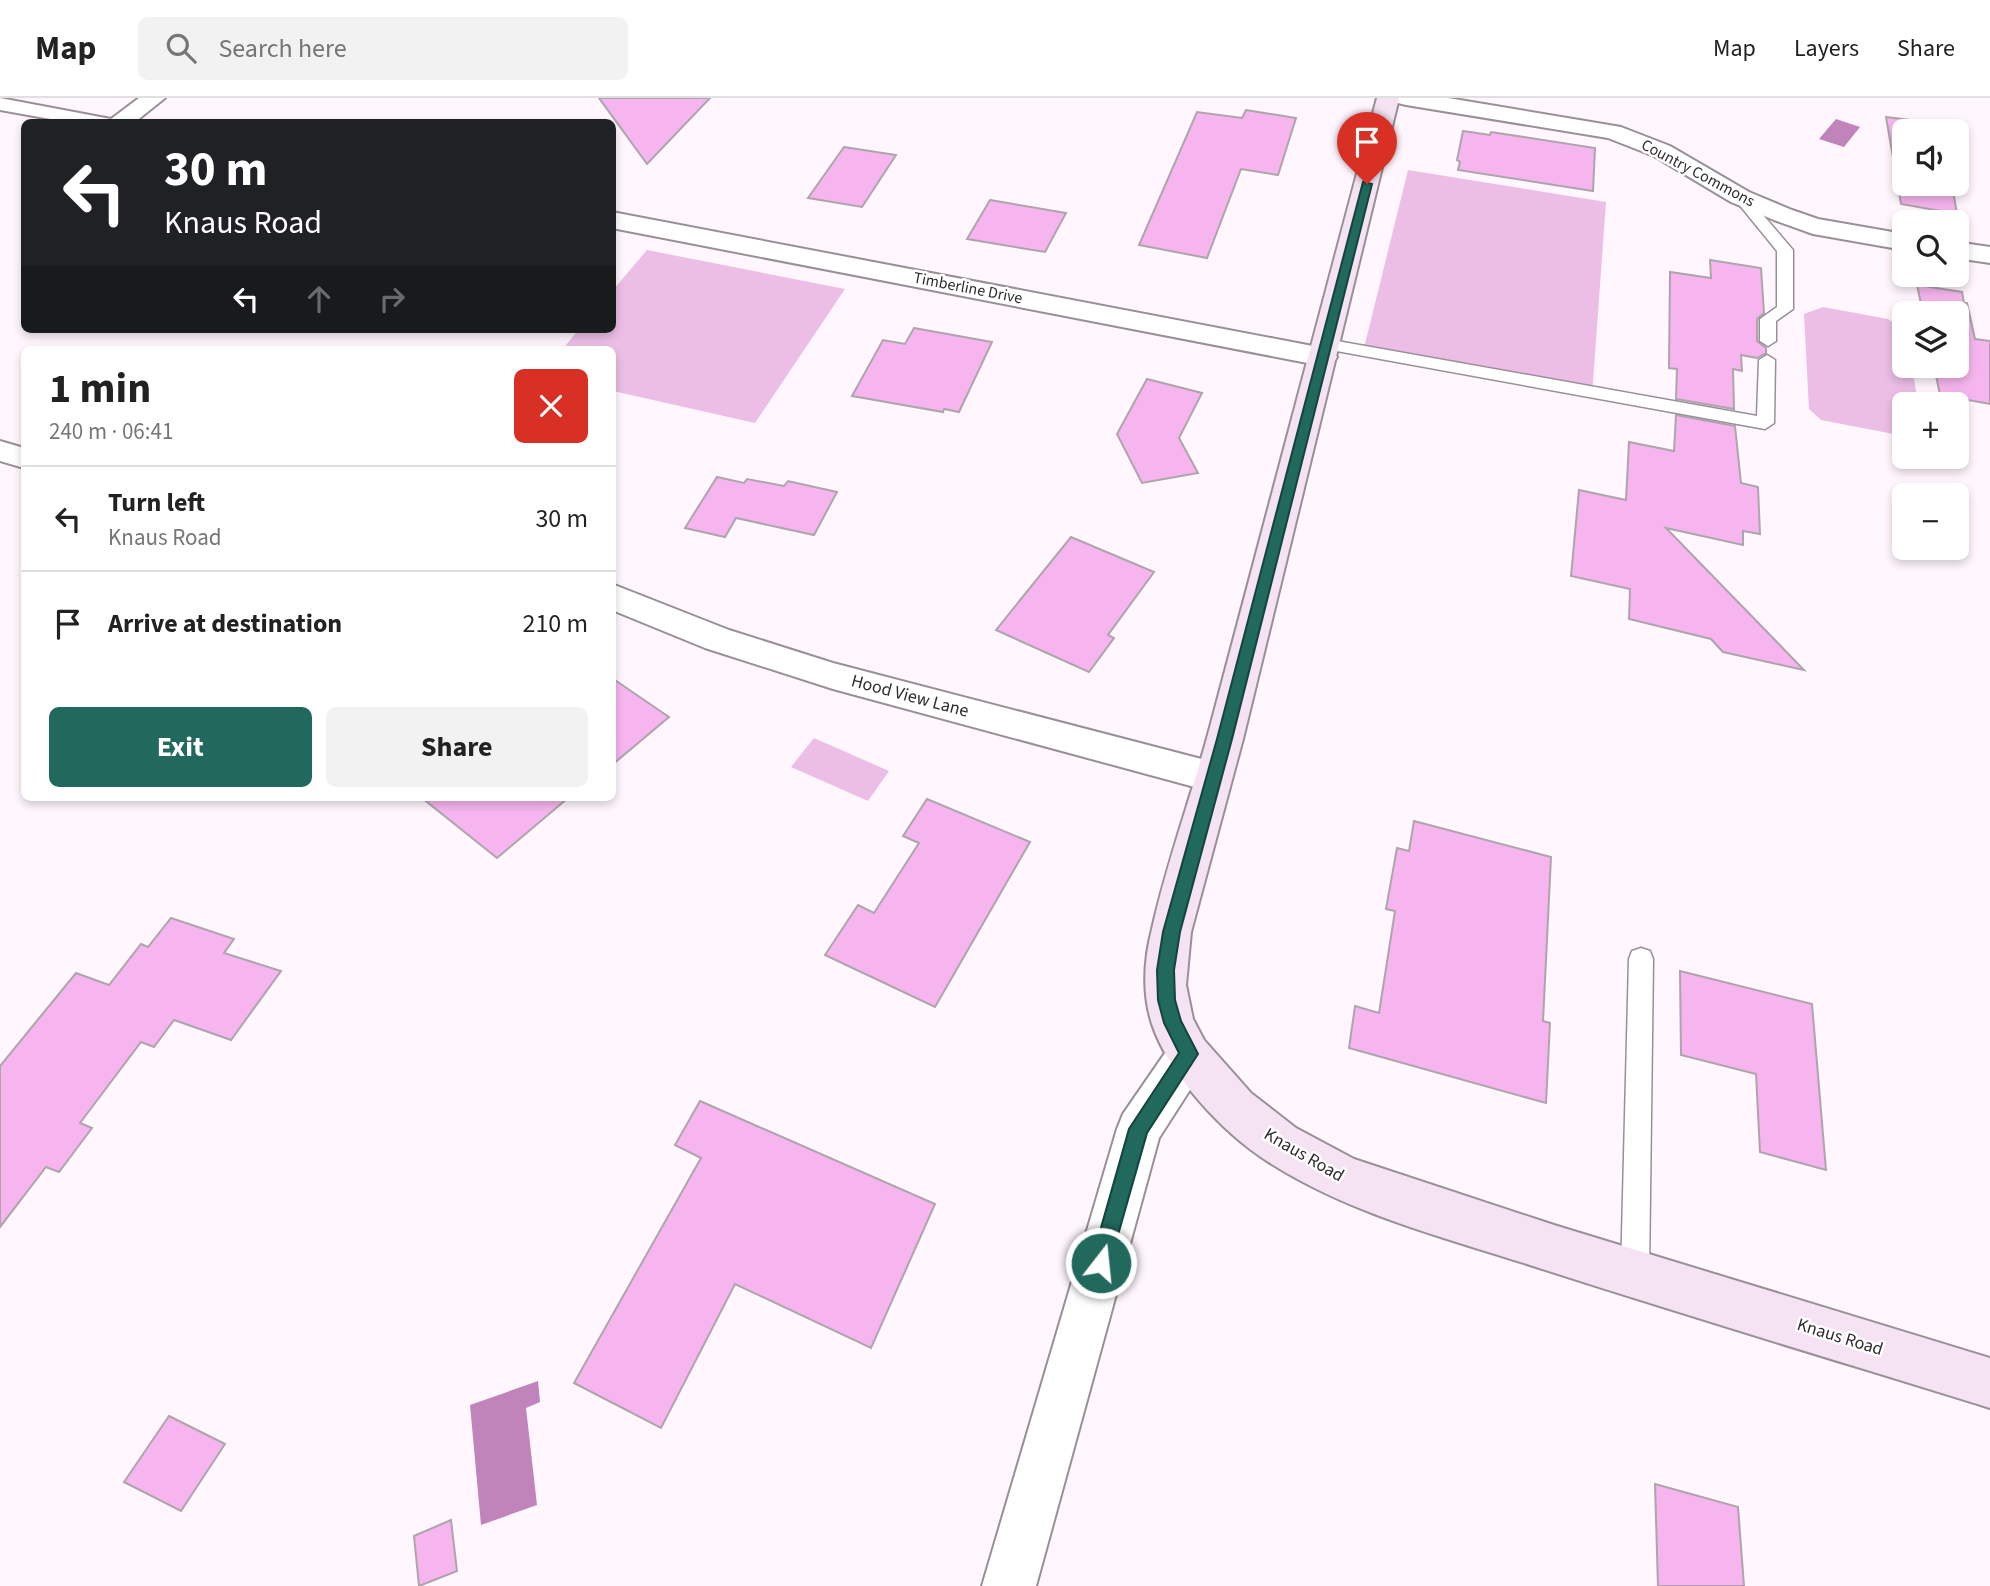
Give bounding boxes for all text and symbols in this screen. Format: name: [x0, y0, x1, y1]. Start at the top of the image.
search box: [138, 17, 628, 80]
text: Map: [35, 25, 96, 72]
icon: search: [162, 29, 200, 67]
text: Search here: [218, 30, 347, 67]
text: Map: [1713, 31, 1756, 66]
text: Layers: [1794, 31, 1859, 66]
text: Share: [1897, 31, 1955, 66]
pin: [1337, 112, 1397, 184]
map controls: [1892, 119, 1969, 560]
button: sound: [1892, 119, 1969, 196]
icon: arrive: [1348, 123, 1386, 161]
street label: Country Commons: [1637, 134, 1759, 212]
text: 30 m: [164, 135, 268, 205]
icon: left: [49, 147, 140, 238]
text: Knaus Road: [164, 200, 322, 246]
button: search: [1892, 210, 1969, 287]
street label: Timberline Drive: [912, 267, 1024, 309]
icon: left: [227, 280, 265, 318]
icon: ahead: [300, 280, 338, 318]
icon: right: [373, 280, 411, 318]
button: layers: [1892, 301, 1969, 378]
text: 1 min: [49, 359, 151, 419]
button: close: [514, 369, 588, 443]
button: +: [1892, 392, 1969, 469]
text: 240 m · 06:41: [49, 415, 173, 448]
button: −: [1892, 483, 1969, 560]
text: Turn left: [108, 484, 205, 521]
icon: left: [49, 500, 87, 538]
text: 30 m: [535, 500, 588, 537]
text: Knaus Road: [108, 521, 222, 554]
icon: arrive: [49, 605, 87, 643]
text: Arrive at destination: [108, 605, 342, 642]
text: 210 m: [522, 605, 588, 642]
street label: Hood View Lane: [848, 668, 972, 724]
button: Exit: [49, 707, 312, 787]
button: Share: [326, 707, 588, 787]
street label: Knaus Road: [1259, 1122, 1349, 1188]
position arrow: [1064, 1226, 1138, 1300]
street label: Knaus Road: [1794, 1312, 1886, 1362]

